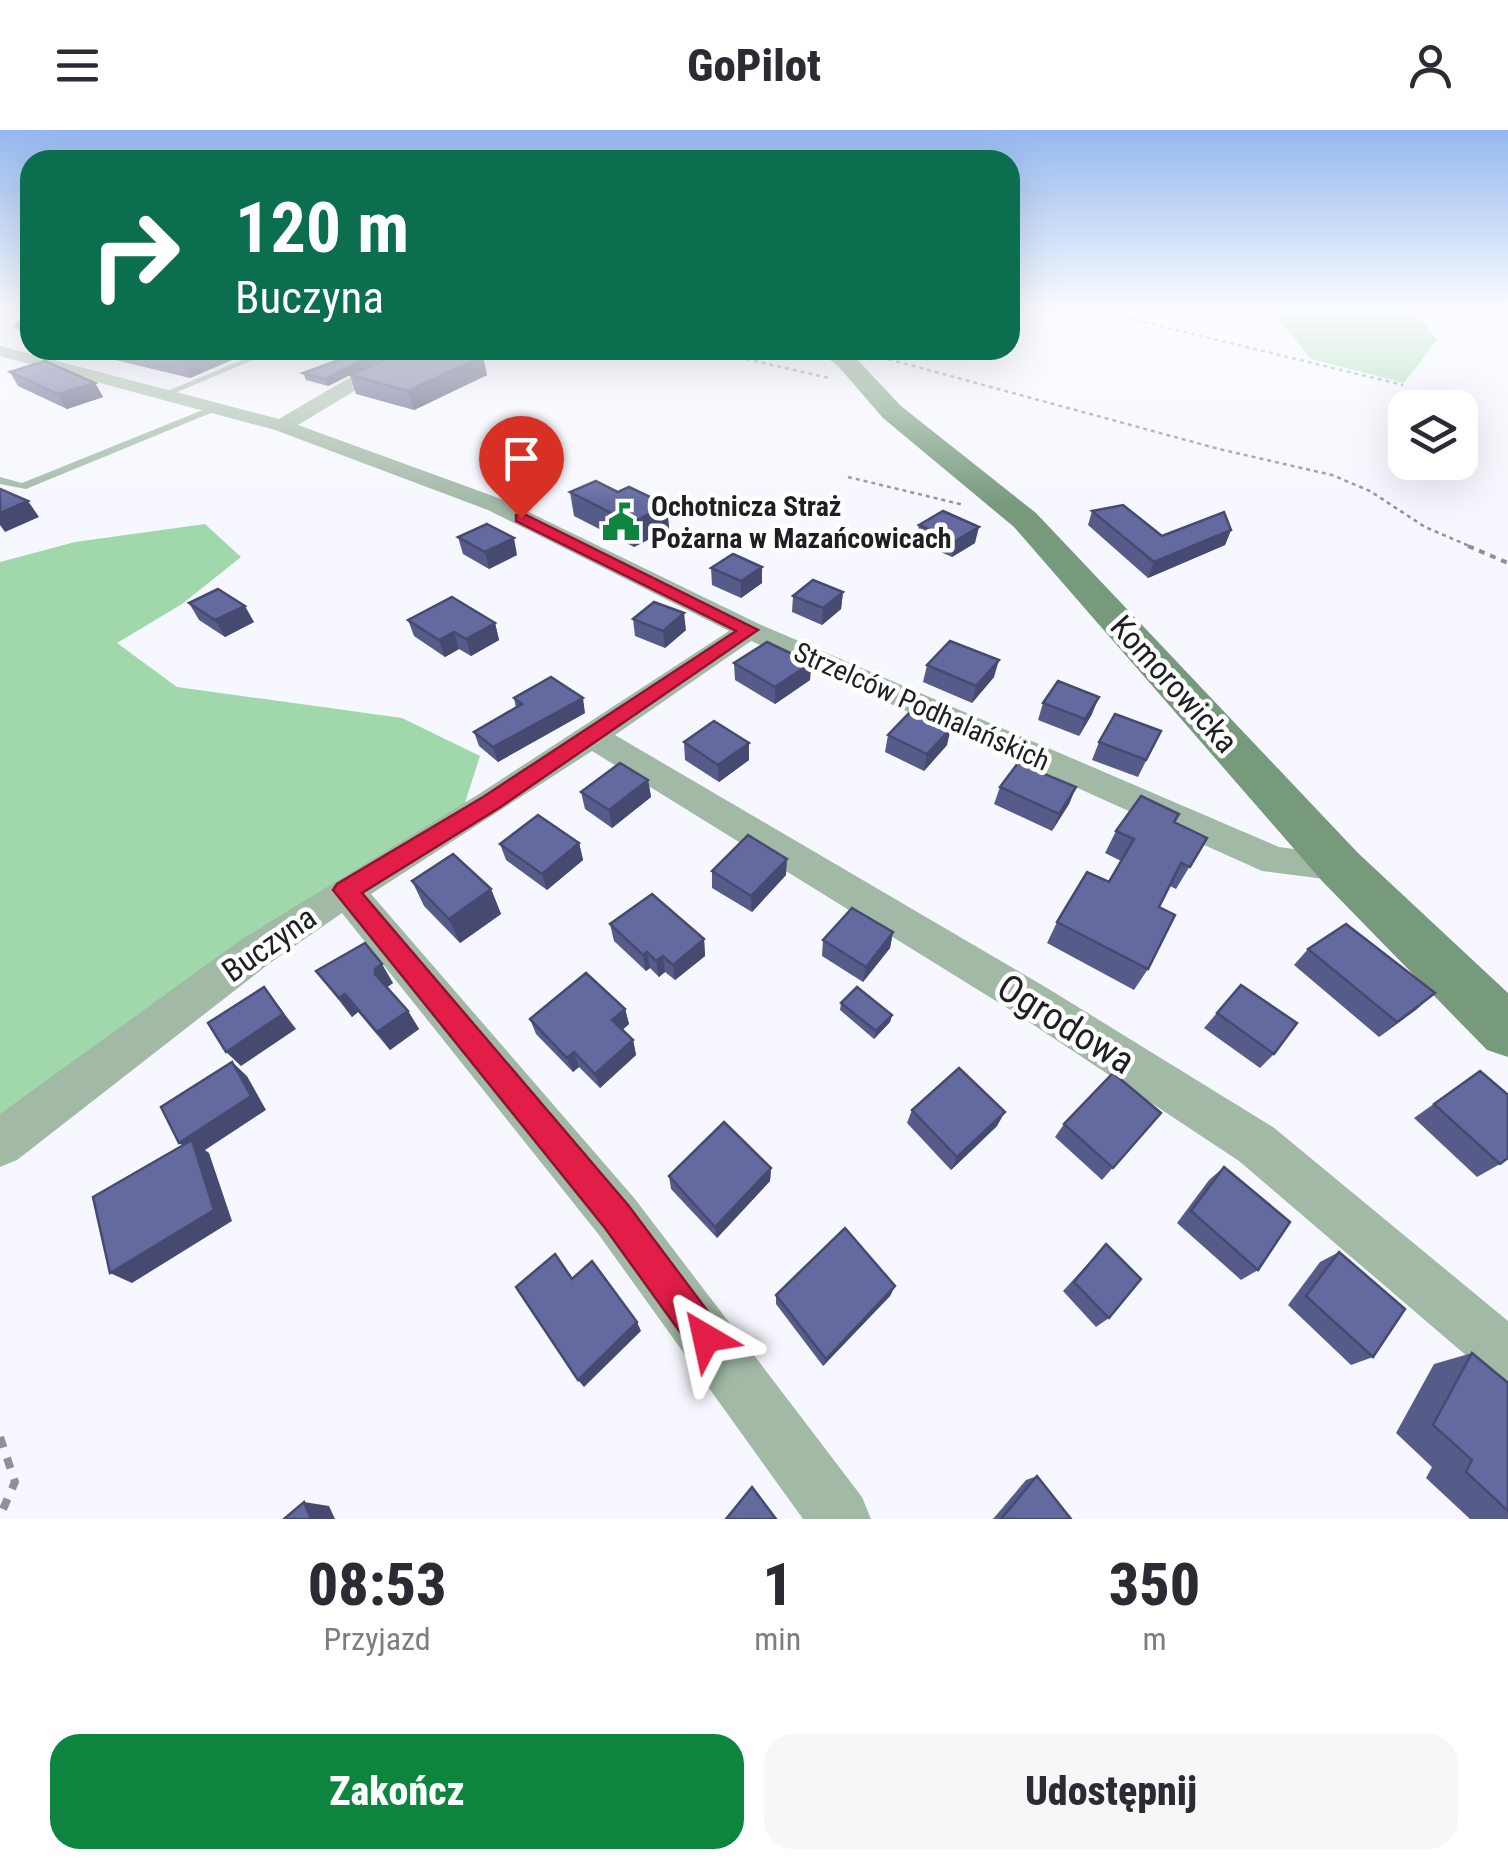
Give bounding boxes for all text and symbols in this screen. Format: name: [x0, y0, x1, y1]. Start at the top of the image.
icon: menu: [50, 38, 105, 93]
icon: person: [1403, 38, 1458, 93]
text: GoPilot: [687, 39, 821, 92]
text: 120 m: [235, 187, 409, 269]
icon: right: [70, 190, 200, 320]
text: Buczyna: [235, 271, 384, 324]
map controls: [1388, 390, 1478, 480]
button: layers: [1388, 390, 1478, 480]
pin: [479, 416, 564, 519]
icon: arrive: [494, 431, 549, 486]
place label: Ochotnicza Straż Pożarna w Mazańcowicach: [651, 490, 952, 555]
public building icon: Ochotnicza Straż Pożarna w Mazańcowicach: [600, 501, 642, 543]
street label: Komorowicka: [1103, 608, 1245, 760]
street label: Strzelców Podhalańskich: [789, 635, 1055, 778]
street label: Buczyna: [215, 898, 323, 990]
street label: Ogrodowa: [990, 965, 1142, 1083]
position arrow: [654, 1286, 758, 1390]
text: 08:53: [308, 1549, 447, 1620]
text: 1: [762, 1549, 793, 1620]
text: 350: [1109, 1549, 1200, 1620]
text: Przyjazd: [324, 1620, 431, 1658]
text: min: [754, 1620, 801, 1658]
text: m: [1143, 1620, 1167, 1658]
button: Zakończ: [50, 1734, 744, 1849]
button: Udostępnij: [764, 1734, 1458, 1849]

